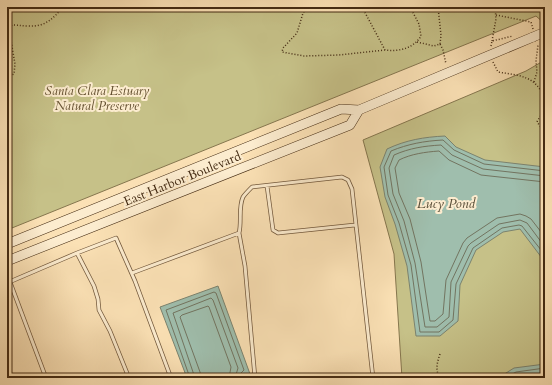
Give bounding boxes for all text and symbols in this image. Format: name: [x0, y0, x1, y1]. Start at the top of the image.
park label: Santa Clara Estuary Natural Preserve: [45, 82, 150, 115]
street label: East Harbor Boulevard: [121, 147, 244, 211]
water label: Lucy Pond: [417, 194, 477, 213]

